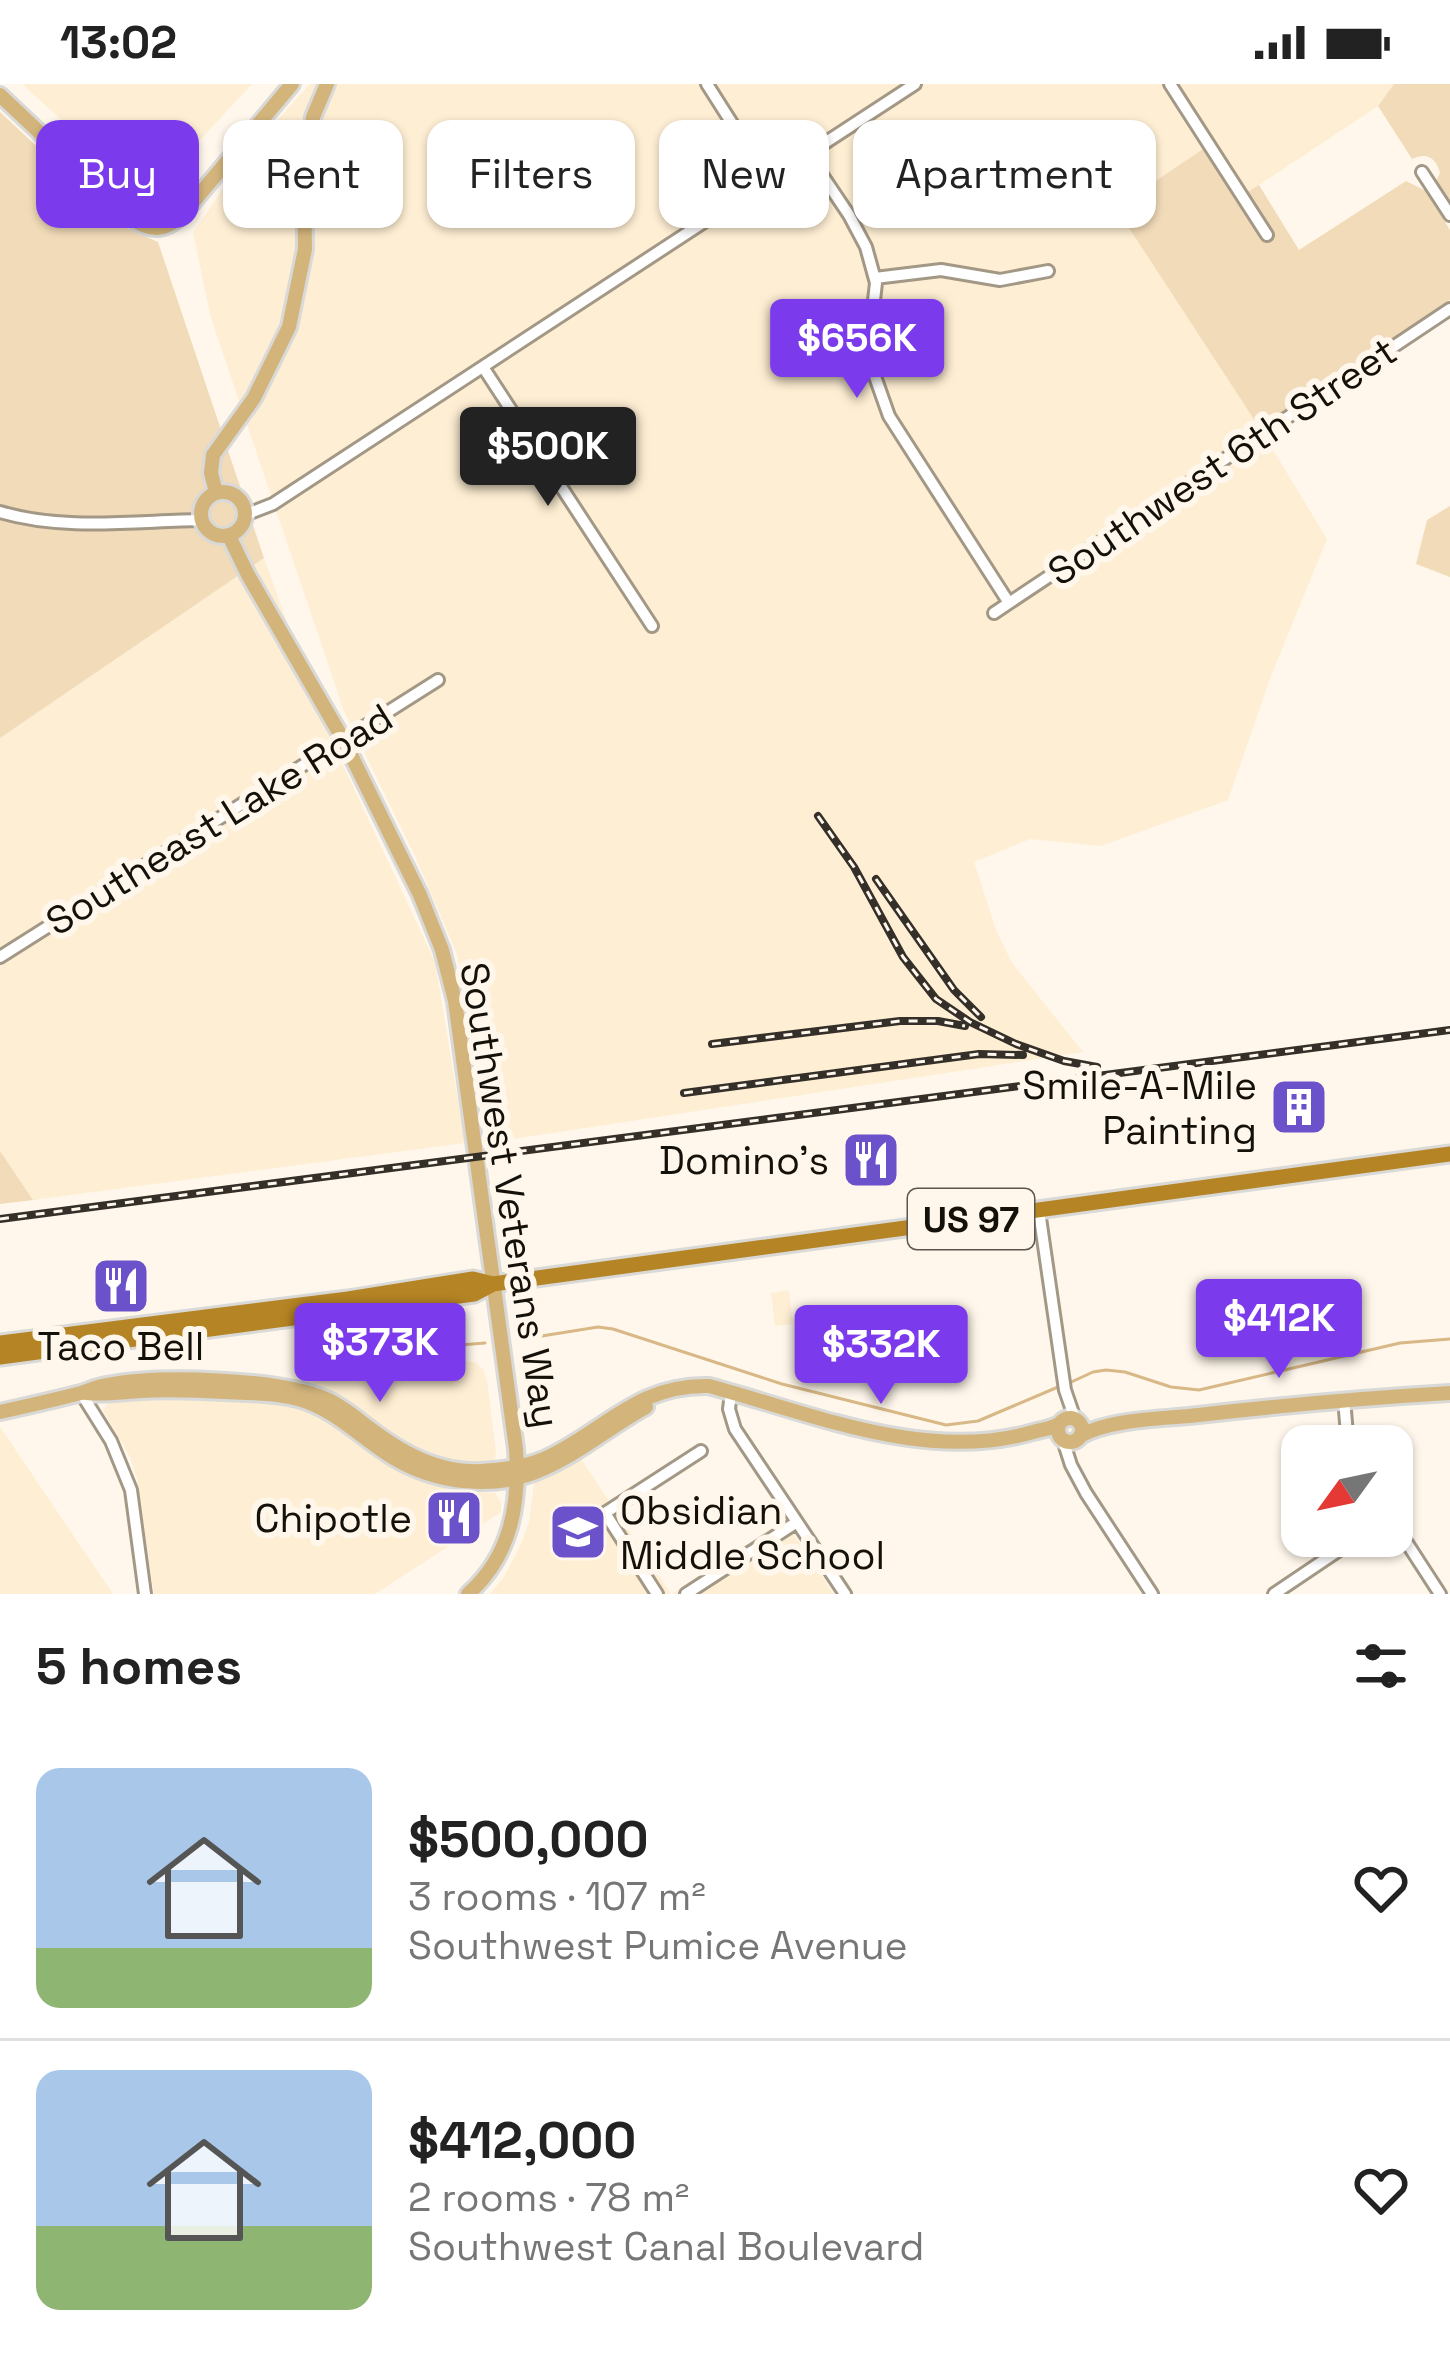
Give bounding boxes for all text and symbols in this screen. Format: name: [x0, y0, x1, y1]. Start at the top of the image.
text: 13:02: [60, 14, 177, 71]
chip: Buy: [36, 120, 199, 228]
chip: Rent: [223, 120, 403, 228]
chip: Filters: [427, 120, 635, 228]
chip: New: [659, 120, 829, 228]
chip: Apartment: [853, 120, 1156, 228]
pin: $656K: [773, 299, 941, 401]
text: $656K: [797, 313, 917, 362]
street label: Southwest 6th Street: [1038, 326, 1406, 596]
pin: $500K: [464, 407, 632, 509]
text: $500K: [487, 421, 609, 470]
street label: Southeast Lake Road: [37, 693, 402, 946]
street label: Southwest Veterans Way: [450, 959, 572, 1431]
place label: Smile-A-Mile Painting: [1022, 1061, 1257, 1155]
building icon: Smile-A-Mile Painting: [1268, 1076, 1330, 1138]
restaurant icon: Domino's: [840, 1129, 902, 1191]
place label: Domino's: [659, 1136, 829, 1185]
road number: US 97: [908, 1189, 1034, 1249]
restaurant icon: Taco Bell: [90, 1255, 152, 1317]
pin: $412K: [1195, 1279, 1363, 1381]
text: $412K: [1223, 1293, 1335, 1342]
pin: $373K: [296, 1303, 464, 1405]
pin: $332K: [797, 1305, 965, 1407]
text: $373K: [321, 1317, 439, 1366]
text: $332K: [822, 1319, 940, 1368]
place label: Taco Bell: [38, 1322, 204, 1371]
north arrow: [1281, 1425, 1413, 1557]
map controls: [1281, 1425, 1413, 1557]
place label: Obsidian Middle School: [620, 1486, 885, 1580]
restaurant icon: Chipotle: [423, 1487, 485, 1549]
place label: Chipotle: [254, 1494, 412, 1543]
school or university icon: Obsidian Middle School: [547, 1501, 609, 1563]
icon: filters: [1348, 1633, 1414, 1699]
text: 5 homes: [36, 1634, 242, 1699]
text: $500,000: [408, 1807, 649, 1872]
icon: home: [132, 1816, 276, 1960]
icon: heart: [1348, 1855, 1414, 1921]
text: 3 rooms · 107 m²: [408, 1872, 706, 1921]
text: Southwest Pumice Avenue: [408, 1921, 908, 1970]
text: $412,000: [408, 2108, 636, 2173]
icon: home: [132, 2118, 276, 2262]
icon: heart: [1348, 2157, 1414, 2223]
text: 2 rooms · 78 m²: [408, 2173, 689, 2222]
text: Southwest Canal Boulevard: [408, 2222, 924, 2271]

